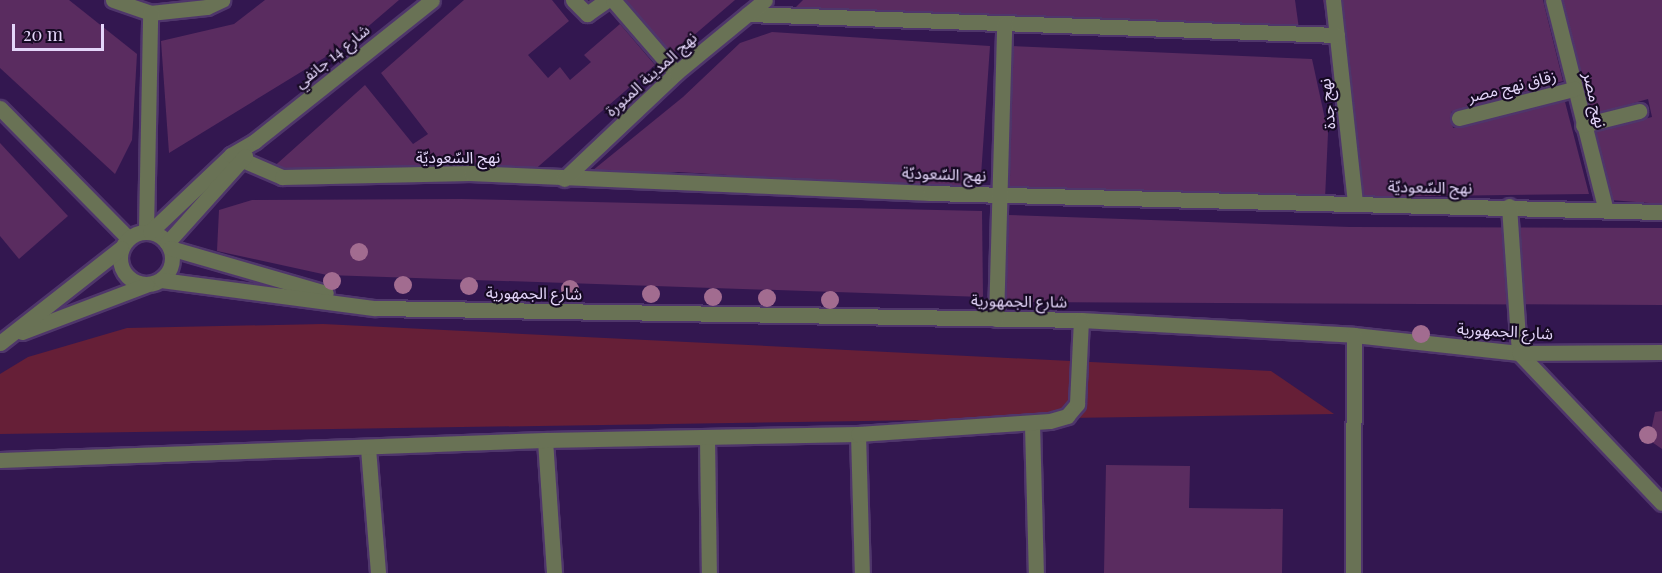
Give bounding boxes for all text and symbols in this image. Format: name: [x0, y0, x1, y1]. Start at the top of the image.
scale bar: [15, 12, 106, 50]
street label: شارع 14 جانفي: [291, 20, 373, 92]
text: 20 m: [23, 22, 63, 46]
street label: نهج المدينة المنورة: [601, 28, 701, 120]
street label: زقاق نهج مصر: [1466, 66, 1558, 106]
street label: نهج مصر: [1579, 70, 1611, 130]
street label: نهج جدة: [1315, 78, 1339, 130]
street label: نهج السّعوديّة: [416, 147, 500, 167]
street label: نهج السّعوديّة: [901, 163, 987, 185]
street label: نهج السّعوديّة: [1388, 177, 1472, 197]
street label: شارع الجمهورية: [486, 283, 582, 303]
street label: شارع الجمهورية: [971, 291, 1067, 311]
street label: شارع الجمهورية: [1456, 319, 1554, 343]

